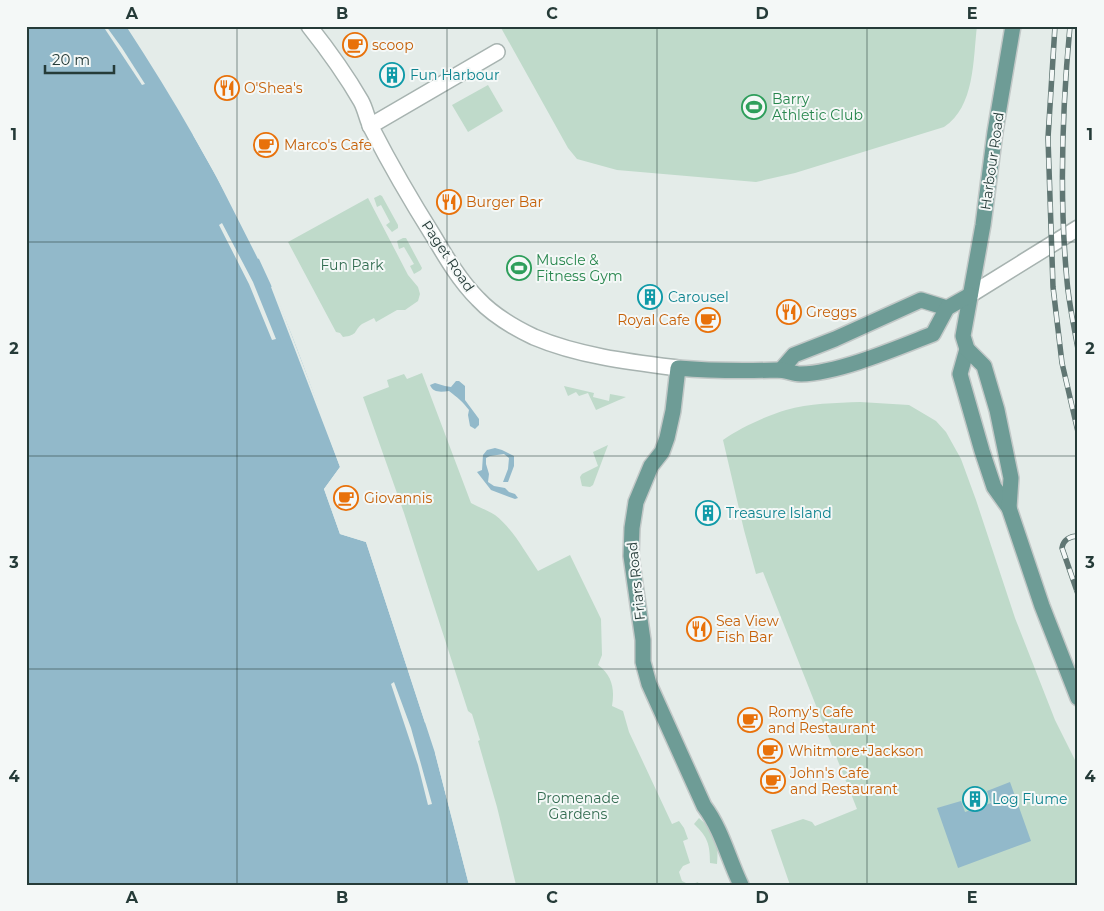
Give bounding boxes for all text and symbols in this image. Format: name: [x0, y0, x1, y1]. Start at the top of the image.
text: A: [125, 4, 139, 23]
text: B: [336, 4, 348, 23]
text: C: [546, 4, 558, 23]
text: D: [755, 4, 769, 23]
text: E: [967, 4, 977, 23]
cafe icon: scoop: [342, 32, 368, 58]
place label: scoop: [372, 36, 414, 54]
scale bar: [45, 42, 114, 74]
text: 20 m: [52, 50, 90, 69]
building icon: Fun Harbour: [379, 62, 405, 88]
place label: Fun Harbour: [410, 66, 500, 84]
restaurant icon: O'Shea's: [214, 75, 240, 101]
place label: O'Shea's: [244, 79, 303, 97]
place label: Barry Athletic Club: [772, 90, 863, 124]
sports icon: Barry Athletic Club: [741, 94, 767, 120]
street label: Harbour Road: [976, 111, 1008, 211]
text: 1: [11, 125, 17, 144]
text: 1: [1087, 125, 1093, 144]
cafe icon: Marco's Cafe: [253, 132, 279, 158]
place label: Marco's Cafe: [284, 136, 372, 154]
restaurant icon: Burger Bar: [436, 189, 462, 215]
place label: Burger Bar: [466, 193, 544, 211]
street label: Paget Road: [418, 217, 478, 295]
place label: Muscle & Fitness Gym: [536, 251, 623, 285]
sports icon: Muscle & Fitness Gym: [506, 255, 532, 281]
park label: Fun Park: [320, 256, 384, 274]
building icon: Carousel: [637, 284, 663, 310]
place label: Carousel: [668, 288, 729, 306]
restaurant icon: Greggs: [776, 299, 802, 325]
place label: Greggs: [806, 303, 857, 321]
cafe icon: Royal Cafe: [695, 307, 721, 333]
place label: Royal Cafe: [617, 311, 690, 329]
text: 2: [9, 339, 19, 358]
text: 2: [1085, 339, 1095, 358]
cafe icon: Giovannis: [333, 485, 359, 511]
place label: Giovannis: [364, 489, 432, 507]
building icon: Treasure Island: [695, 500, 721, 526]
place label: Treasure Island: [726, 504, 832, 522]
street label: Friars Road: [623, 541, 649, 621]
text: 3: [8, 553, 19, 572]
text: 3: [1084, 553, 1095, 572]
place label: Sea View Fish Bar: [716, 612, 779, 646]
restaurant icon: Sea View Fish Bar: [686, 616, 712, 642]
place label: Romy's Cafe and Restaurant: [768, 703, 876, 737]
cafe icon: Romy's Cafe and Restaurant: [737, 707, 763, 733]
cafe icon: Whitmore+Jackson: [757, 738, 783, 764]
place label: Whitmore+Jackson: [788, 742, 924, 760]
place label: John's Cafe and Restaurant: [789, 764, 898, 798]
text: 4: [8, 767, 20, 786]
text: 4: [1084, 767, 1096, 786]
cafe icon: John's Cafe and Restaurant: [760, 768, 786, 794]
building icon: Log Flume: [962, 786, 988, 812]
park label: Promenade Gardens: [537, 789, 619, 823]
place label: Log Flume: [992, 790, 1068, 808]
text: A: [125, 888, 139, 907]
text: B: [336, 888, 348, 907]
text: C: [546, 888, 558, 907]
text: D: [755, 888, 769, 907]
text: E: [967, 888, 977, 907]

